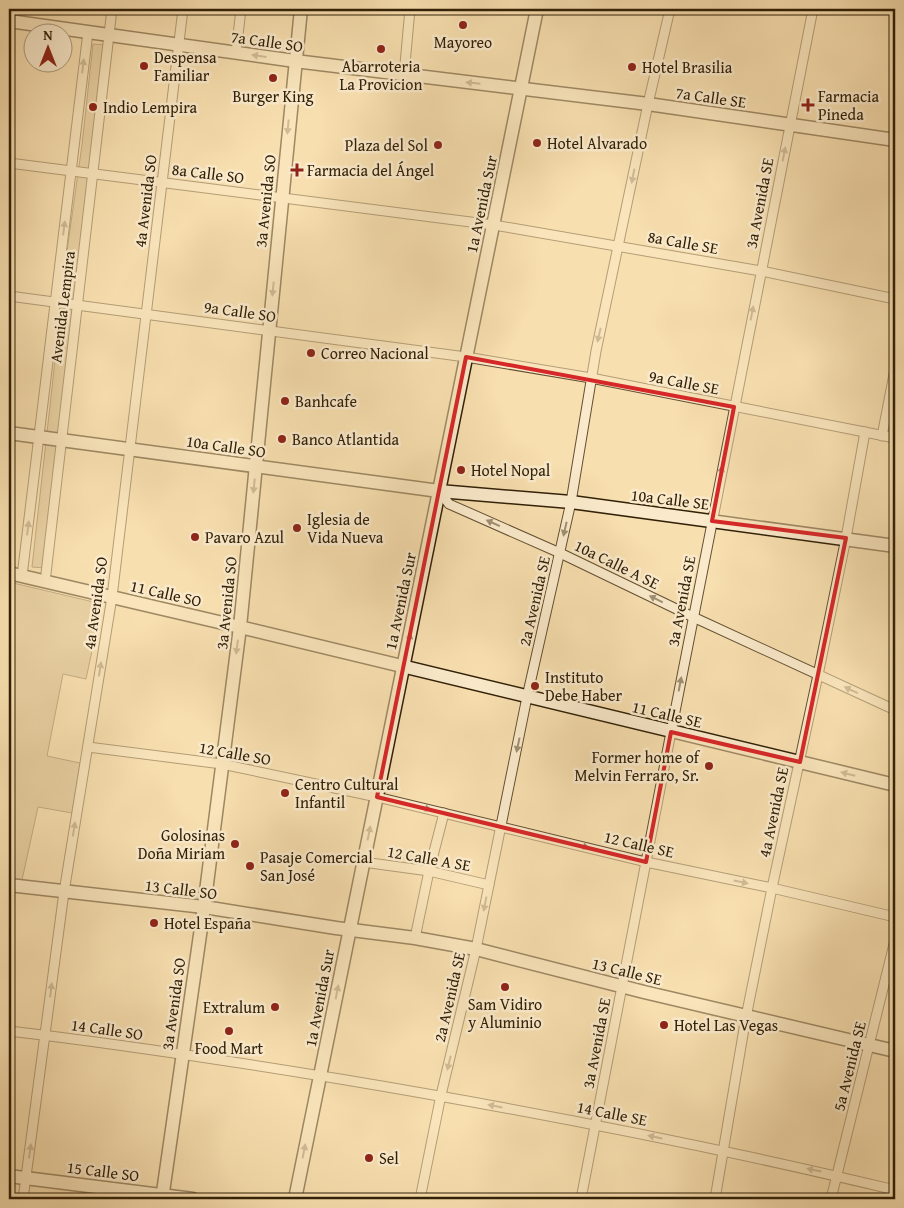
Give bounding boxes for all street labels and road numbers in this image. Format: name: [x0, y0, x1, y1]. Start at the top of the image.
street label: 7a Calle SO: [229, 24, 305, 58]
street label: 7a Calle SE: [674, 80, 748, 114]
street label: 4a Avenida SO: [127, 153, 163, 249]
street label: 3a Avenida SO: [248, 153, 282, 249]
street label: 1a Avenida Sur: [459, 153, 503, 255]
street label: 3a Avenida SE: [738, 156, 780, 250]
street label: 8a Calle SO: [171, 157, 246, 189]
street label: 8a Calle SE: [646, 224, 720, 260]
street label: Avenida Lempira: [43, 249, 81, 364]
street label: 9a Calle SO: [202, 294, 278, 328]
street label: 9a Calle SE: [647, 363, 721, 401]
street label: 10a Calle SO: [185, 429, 268, 464]
street label: 10a Calle SE: [629, 482, 711, 516]
street label: 10a Calle A SE: [570, 533, 664, 595]
street label: 1a Avenida Sur: [378, 550, 422, 652]
street label: 2a Avenida SE: [512, 554, 556, 648]
street label: 3a Avenida SE: [660, 554, 702, 648]
street label: 4a Avenida SO: [77, 555, 113, 651]
street label: 3a Avenida SO: [209, 555, 243, 651]
street label: 11 Calle SO: [128, 573, 204, 613]
street label: 11 Calle SE: [630, 694, 704, 734]
street label: 12 Calle SO: [197, 735, 273, 771]
street label: 4a Avenida SE: [752, 765, 794, 859]
street label: 12 Calle SE: [602, 824, 676, 864]
street label: 12 Calle A SE: [385, 839, 473, 877]
street label: 13 Calle SO: [143, 873, 219, 905]
street label: 1a Avenida Sur: [298, 947, 340, 1049]
street label: 2a Avenida SE: [427, 950, 471, 1044]
street label: 13 Calle SE: [590, 951, 664, 991]
street label: 3a Avenida SO: [155, 956, 191, 1052]
street label: 3a Avenida SE: [575, 996, 617, 1090]
street label: 14 Calle SO: [69, 1012, 145, 1046]
street label: 5a Avenida SE: [826, 1019, 872, 1113]
street label: 14 Calle SE: [575, 1094, 649, 1132]
street label: 15 Calle SO: [65, 1155, 141, 1187]

